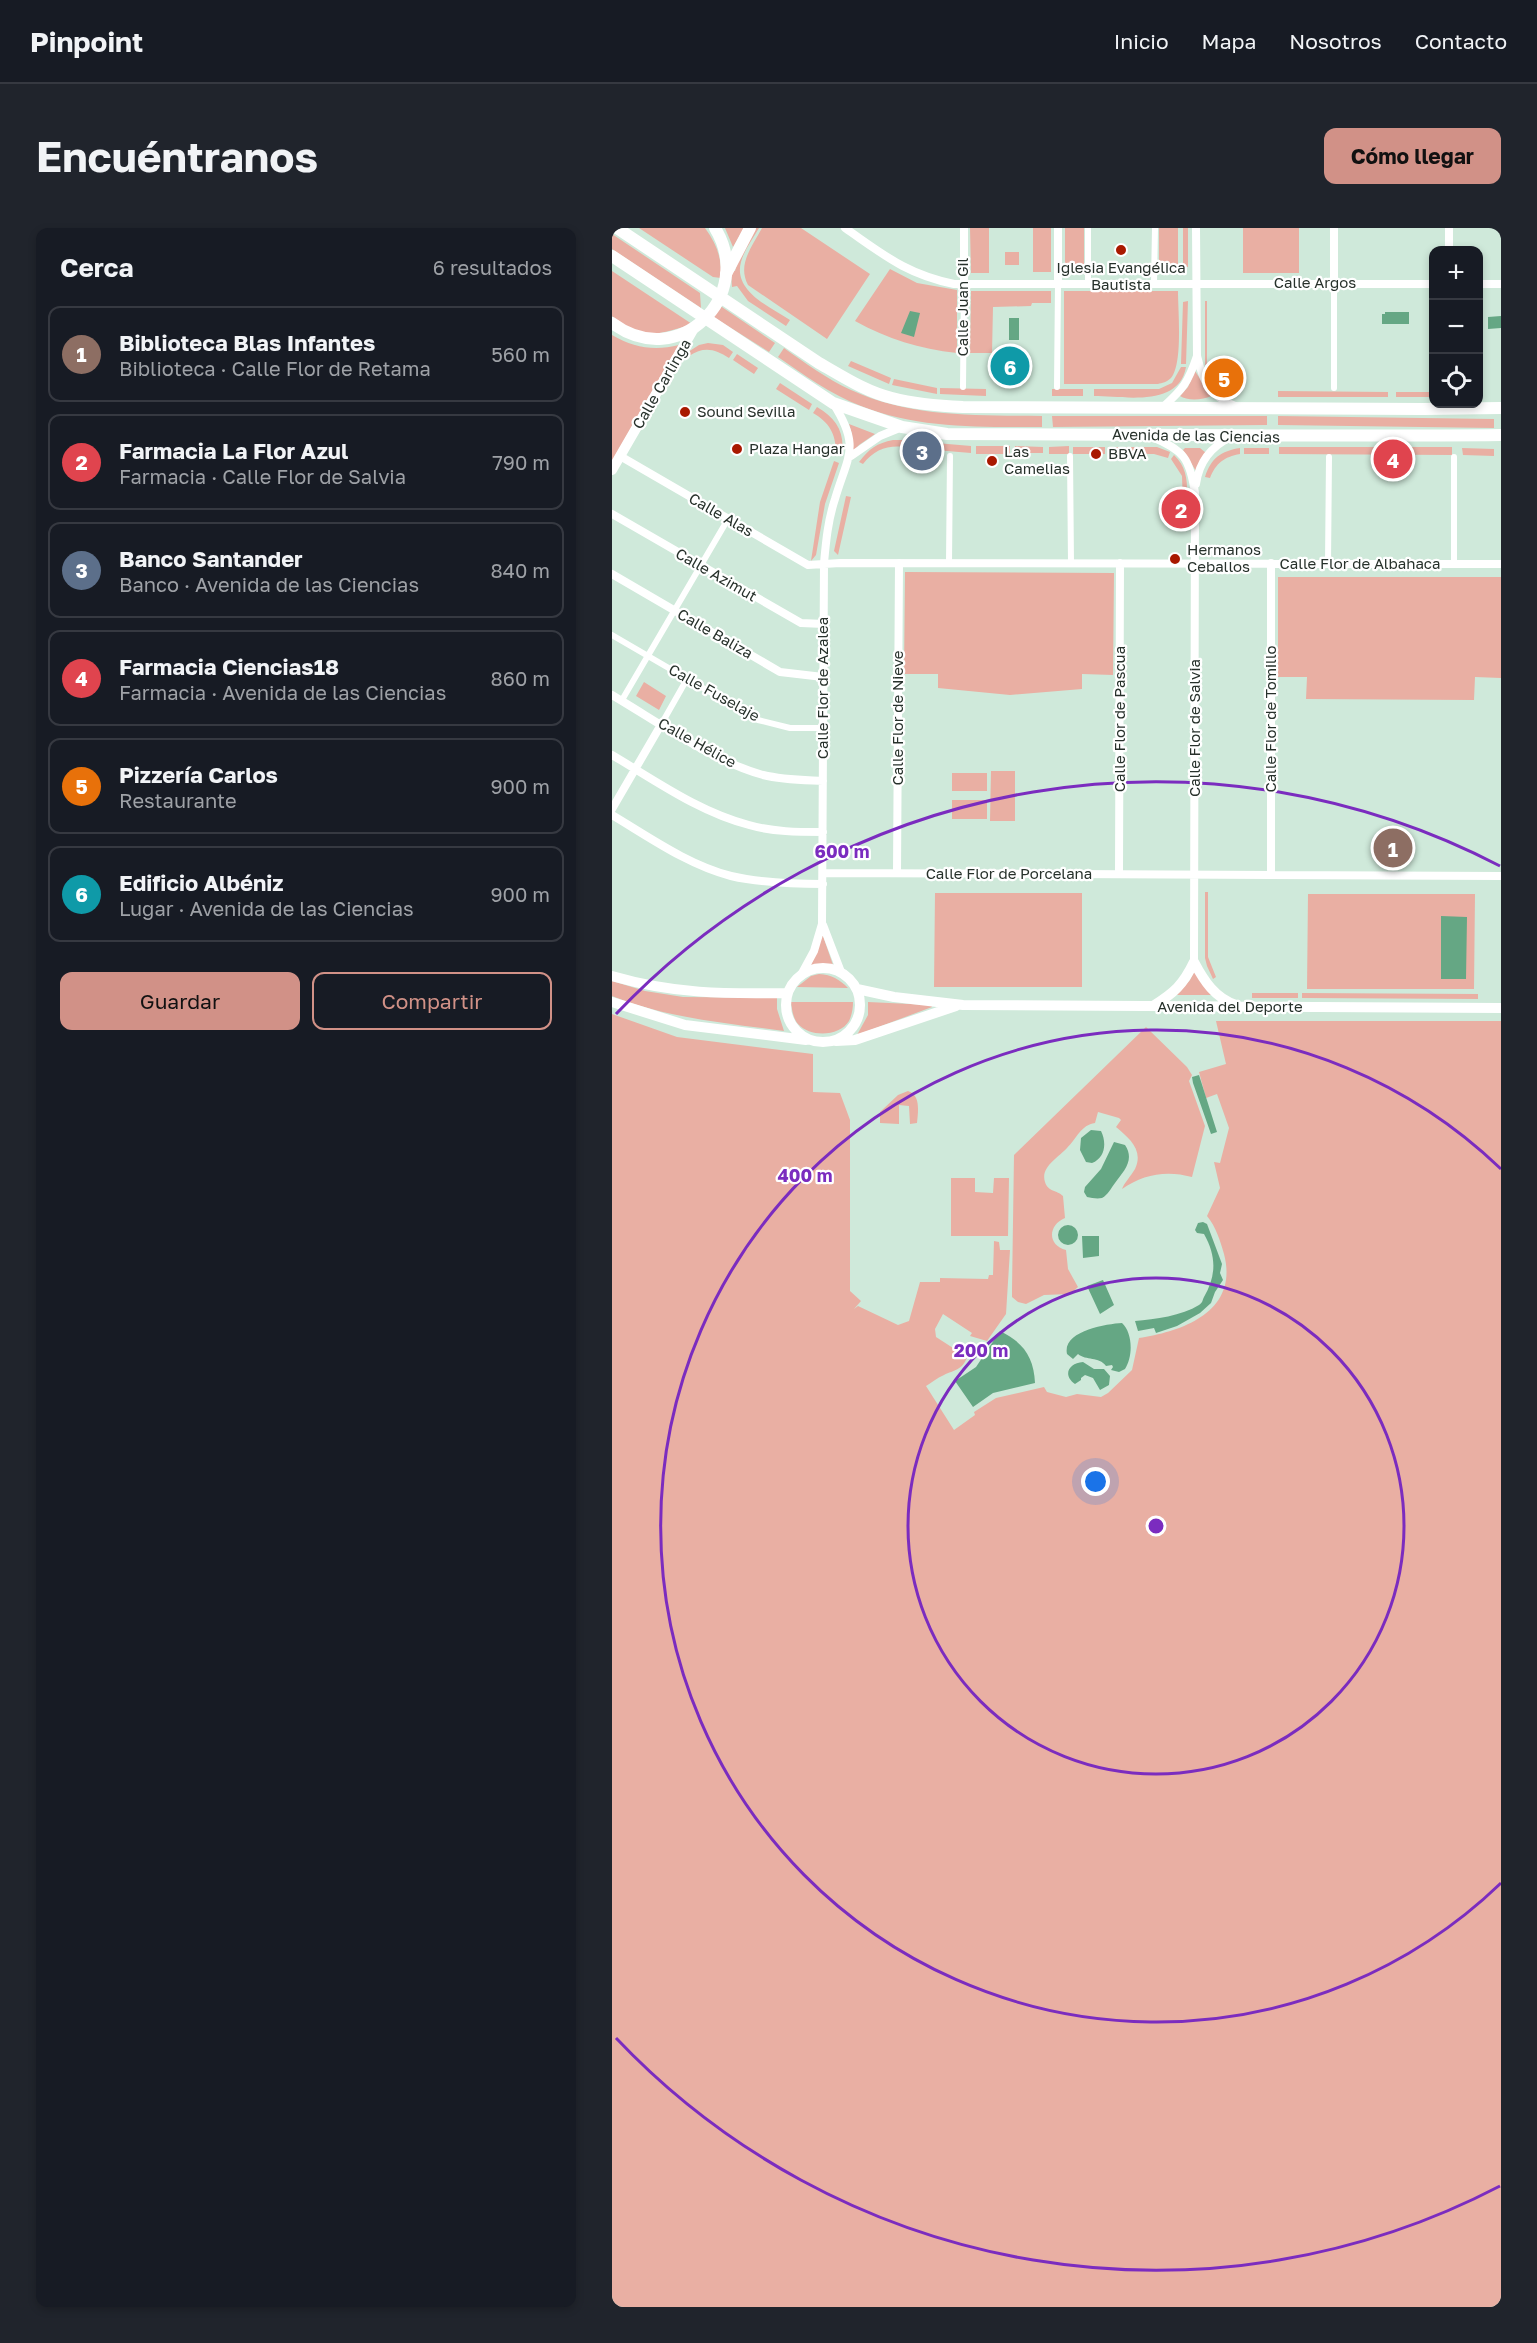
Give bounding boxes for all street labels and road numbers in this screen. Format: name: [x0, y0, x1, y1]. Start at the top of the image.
street label: Calle Juan Gil: [953, 257, 971, 356]
street label: Calle Argos: [1274, 273, 1356, 291]
street label: Calle Carlinga: [628, 335, 694, 432]
street label: Avenida de las Ciencias: [1112, 425, 1280, 445]
street label: Calle Alas: [686, 488, 757, 540]
street label: Calle Azimut: [673, 544, 760, 605]
street label: Calle Flor de Albahaca: [1279, 554, 1441, 572]
street label: Calle Baliza: [675, 604, 756, 662]
street label: Calle Flor de Azalea: [813, 617, 831, 759]
street label: Calle Flor de Tomillo: [1261, 645, 1279, 793]
street label: Calle Flor de Pascua: [1110, 646, 1128, 792]
street label: Calle Flor de Nieve: [888, 650, 906, 786]
street label: Calle Flor de Salvia: [1185, 659, 1203, 797]
street label: Calle Fuselaje: [666, 660, 763, 725]
street label: Calle Hélice: [655, 713, 740, 771]
street label: Calle Flor de Porcelana: [926, 864, 1092, 882]
street label: Avenida del Deporte: [1157, 997, 1303, 1015]

